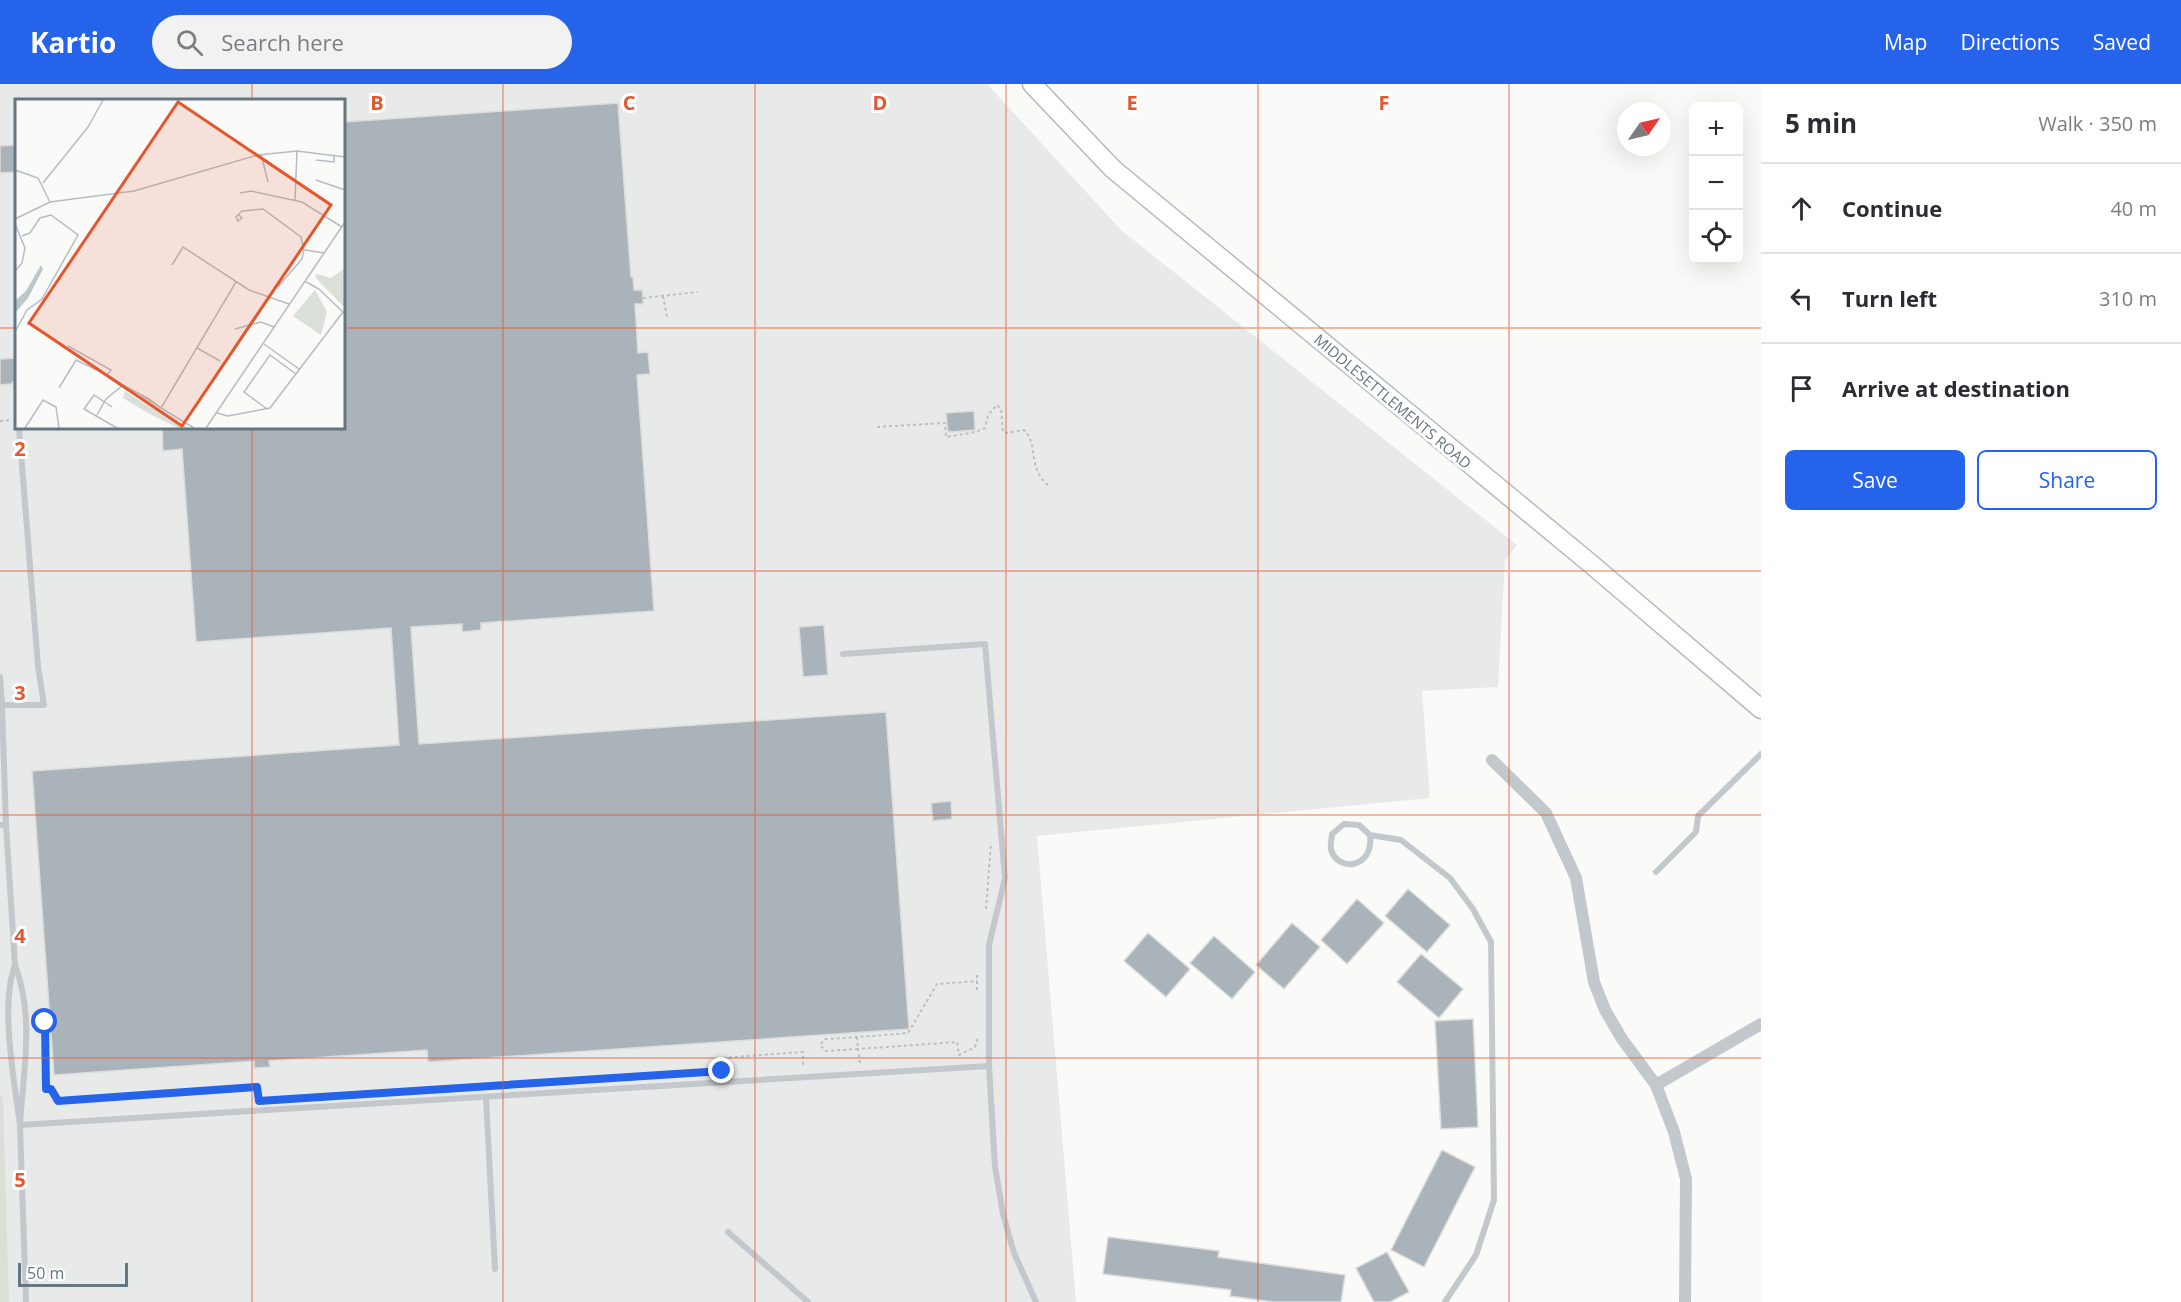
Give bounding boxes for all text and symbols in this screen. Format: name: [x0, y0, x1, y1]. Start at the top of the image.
search box: [152, 15, 572, 69]
text: Kartio: [30, 23, 116, 61]
icon: search: [173, 26, 206, 59]
text: Search here: [221, 27, 344, 57]
text: Map: [1884, 28, 1927, 56]
text: Directions: [1960, 28, 2060, 56]
text: Saved: [2093, 28, 2151, 56]
text: B: [370, 89, 384, 116]
text: C: [623, 89, 636, 116]
text: D: [873, 89, 887, 116]
text: E: [1126, 89, 1138, 116]
text: F: [1379, 89, 1389, 116]
inset map: [15, 99, 345, 429]
north arrow: [1617, 102, 1671, 156]
map controls: [1689, 102, 1743, 264]
button: +: [1689, 102, 1743, 156]
text: 5 min: [1785, 105, 1857, 141]
text: Walk · 350 m: [2038, 110, 2157, 137]
button: −: [1689, 156, 1743, 210]
icon: ahead: [1785, 192, 1818, 225]
text: Continue: [1842, 193, 1942, 223]
text: 40 m: [2110, 195, 2157, 222]
button: locate: [1689, 210, 1743, 264]
icon: left: [1785, 282, 1818, 315]
text: Turn left: [1842, 283, 1937, 313]
text: 310 m: [2099, 285, 2157, 312]
street label: MIDDLESETTLEMENTS ROAD: [1310, 329, 1476, 473]
icon: arrive: [1785, 372, 1818, 405]
text: Arrive at destination: [1842, 373, 2070, 403]
text: 2: [14, 435, 26, 462]
button: Save: [1785, 450, 1965, 510]
button: Share: [1977, 450, 2157, 510]
text: 3: [14, 679, 26, 706]
text: 4: [14, 922, 26, 949]
route start: [31, 1008, 57, 1034]
route end: [708, 1057, 734, 1083]
text: 5: [14, 1166, 26, 1193]
scale bar: [18, 1260, 128, 1288]
text: 50 m: [27, 1262, 64, 1284]

